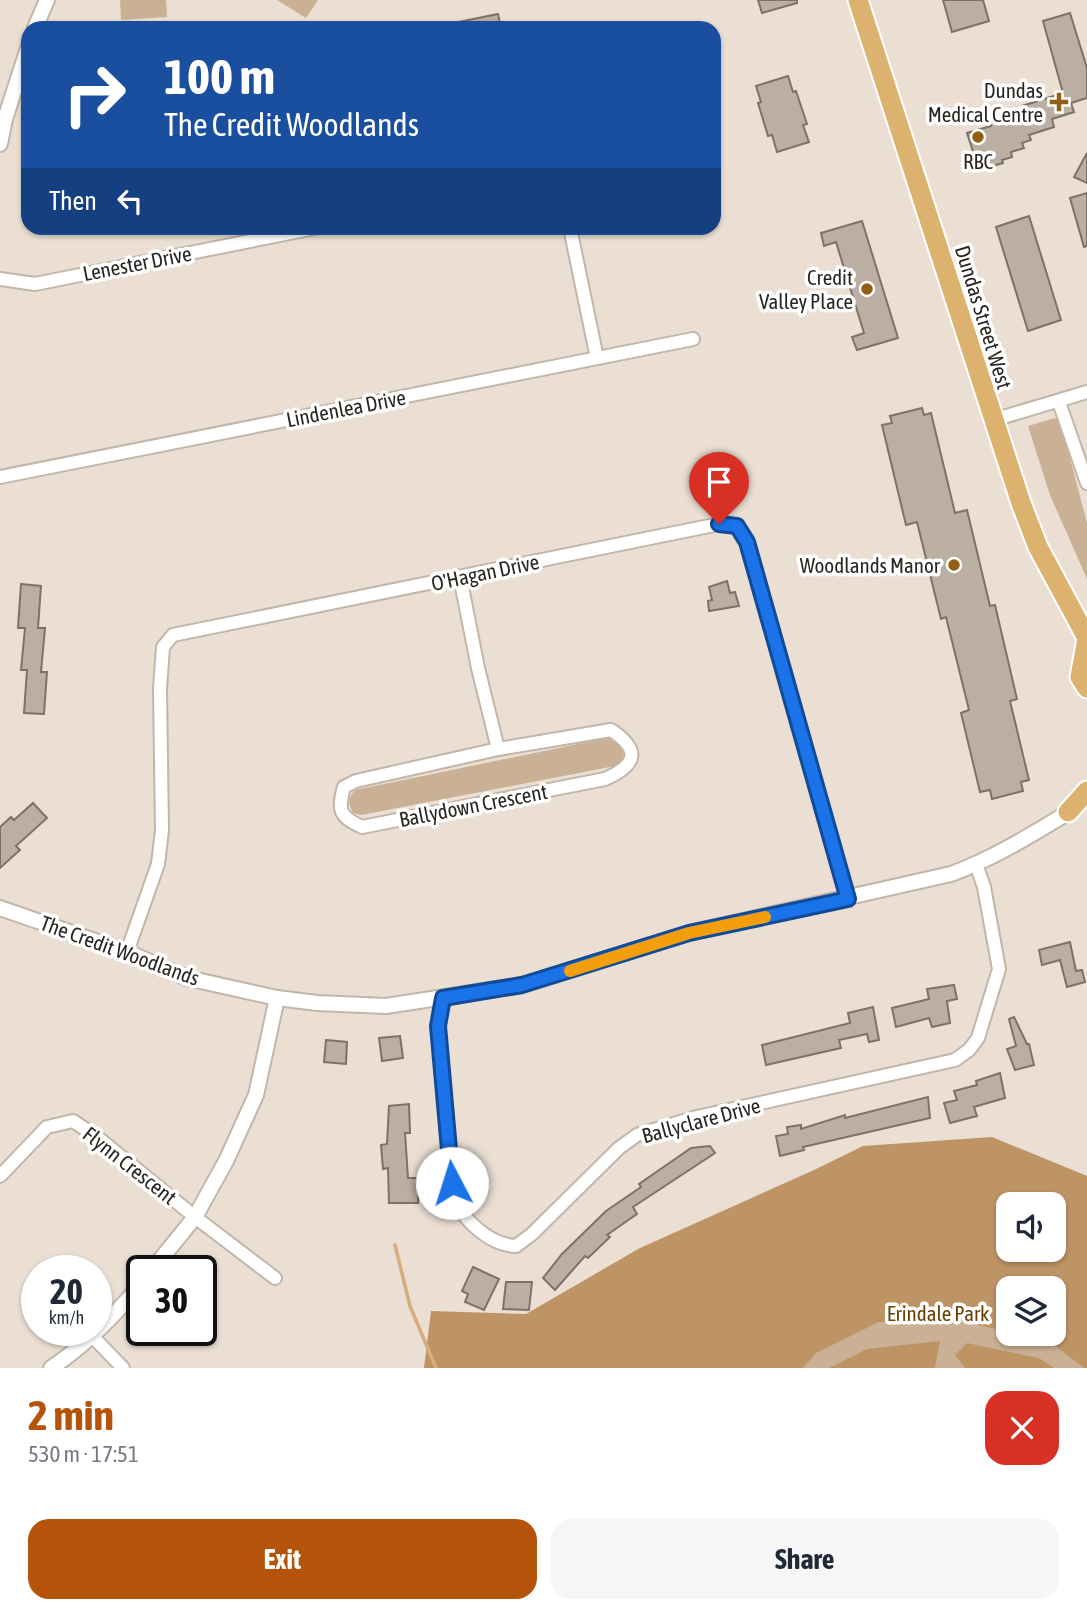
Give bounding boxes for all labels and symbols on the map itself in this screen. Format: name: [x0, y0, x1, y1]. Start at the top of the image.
place label: Dundas Medical Centre: [928, 78, 1043, 126]
marker: Dundas Medical Centre: [1049, 92, 1069, 112]
marker: RBC: [970, 129, 986, 145]
place label: RBC: [963, 149, 994, 173]
street label: Lenester Drive: [81, 241, 193, 285]
street label: Dundas Street West: [951, 242, 1017, 392]
place label: Credit Valley Place: [759, 265, 853, 313]
marker: Credit Valley Place: [859, 281, 875, 297]
street label: Lindenlea Drive: [284, 385, 408, 431]
pin: [689, 452, 749, 524]
street label: O'Hagan Drive: [429, 549, 541, 595]
place label: Woodlands Manor: [800, 553, 941, 577]
marker: Woodlands Manor: [946, 557, 962, 573]
street label: Ballydown Crescent: [397, 779, 549, 831]
street label: The Credit Woodlands: [37, 910, 203, 990]
street label: Ballyclare Drive: [639, 1093, 763, 1147]
street label: Flynn Crescent: [79, 1121, 181, 1209]
position arrow: [415, 1146, 489, 1220]
speed limit sign: 30: [126, 1255, 217, 1346]
park label: Erindale Park: [887, 1301, 989, 1325]

